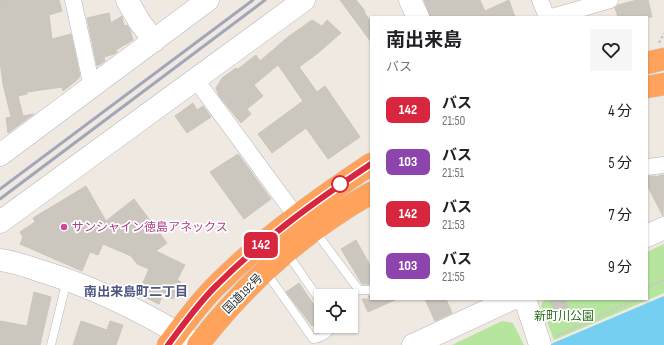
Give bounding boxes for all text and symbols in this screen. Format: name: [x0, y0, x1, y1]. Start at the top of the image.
text: 南出来島: [386, 29, 462, 52]
button: heart: [590, 29, 632, 71]
text: バス: [386, 59, 412, 75]
text: バス: [442, 94, 472, 113]
text: 142: [399, 101, 417, 118]
text: 4 分: [608, 102, 632, 121]
text: 21:50: [442, 113, 465, 129]
text: バス: [442, 146, 472, 165]
text: 103: [399, 153, 417, 170]
text: 5 分: [609, 154, 632, 173]
text: 21:51: [442, 165, 464, 181]
unlabelled marker: [331, 175, 349, 193]
text: バス: [442, 198, 472, 217]
text: 142: [399, 205, 417, 222]
text: 7 分: [609, 206, 632, 225]
text: 21:53: [442, 217, 465, 233]
place label: サンシャイン徳島アネックス: [72, 220, 228, 235]
marker: サンシャイン徳島アネックス: [59, 222, 69, 232]
line badge: 142: [238, 232, 284, 258]
text: 142: [252, 236, 270, 253]
text: バス: [442, 250, 472, 269]
text: 103: [399, 257, 417, 274]
text: 9 分: [608, 258, 632, 277]
text: 21:55: [442, 269, 465, 285]
street label: 国道192号: [220, 271, 266, 317]
district label: 南出来島町二丁目: [84, 284, 188, 300]
map controls: [314, 289, 358, 333]
button: locate: [314, 289, 358, 333]
park label: 新町川公園: [534, 309, 594, 324]

